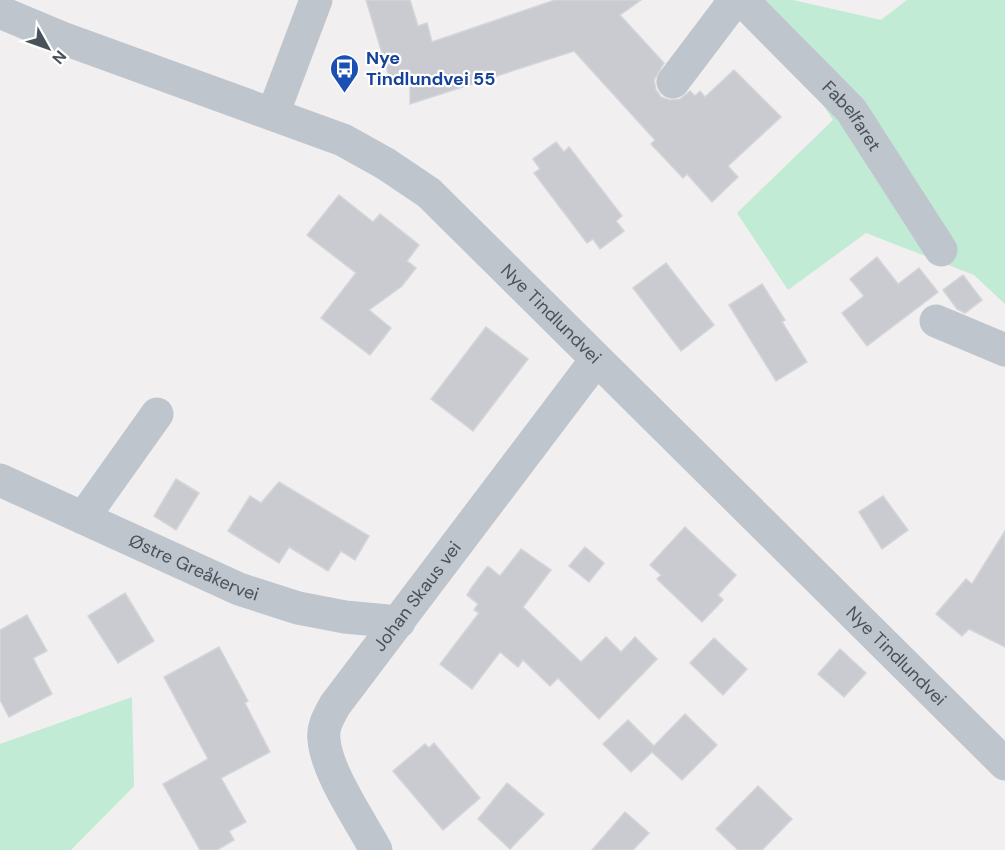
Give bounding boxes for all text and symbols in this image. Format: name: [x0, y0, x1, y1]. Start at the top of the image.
north arrow: [18, 18, 78, 78]
text: N: [47, 46, 71, 69]
place label: Nye Tindlundvei 55: [366, 46, 496, 91]
bus stop icon: Nye Tindlundvei 55: [329, 52, 361, 94]
street label: Fabelfaret: [817, 76, 886, 156]
street label: Nye Tindlundvei: [496, 259, 606, 369]
street label: Østre Greåkervei: [125, 528, 262, 607]
street label: Johan Skaus vei: [368, 537, 467, 656]
street label: Nye Tindlundvei: [841, 601, 952, 711]

